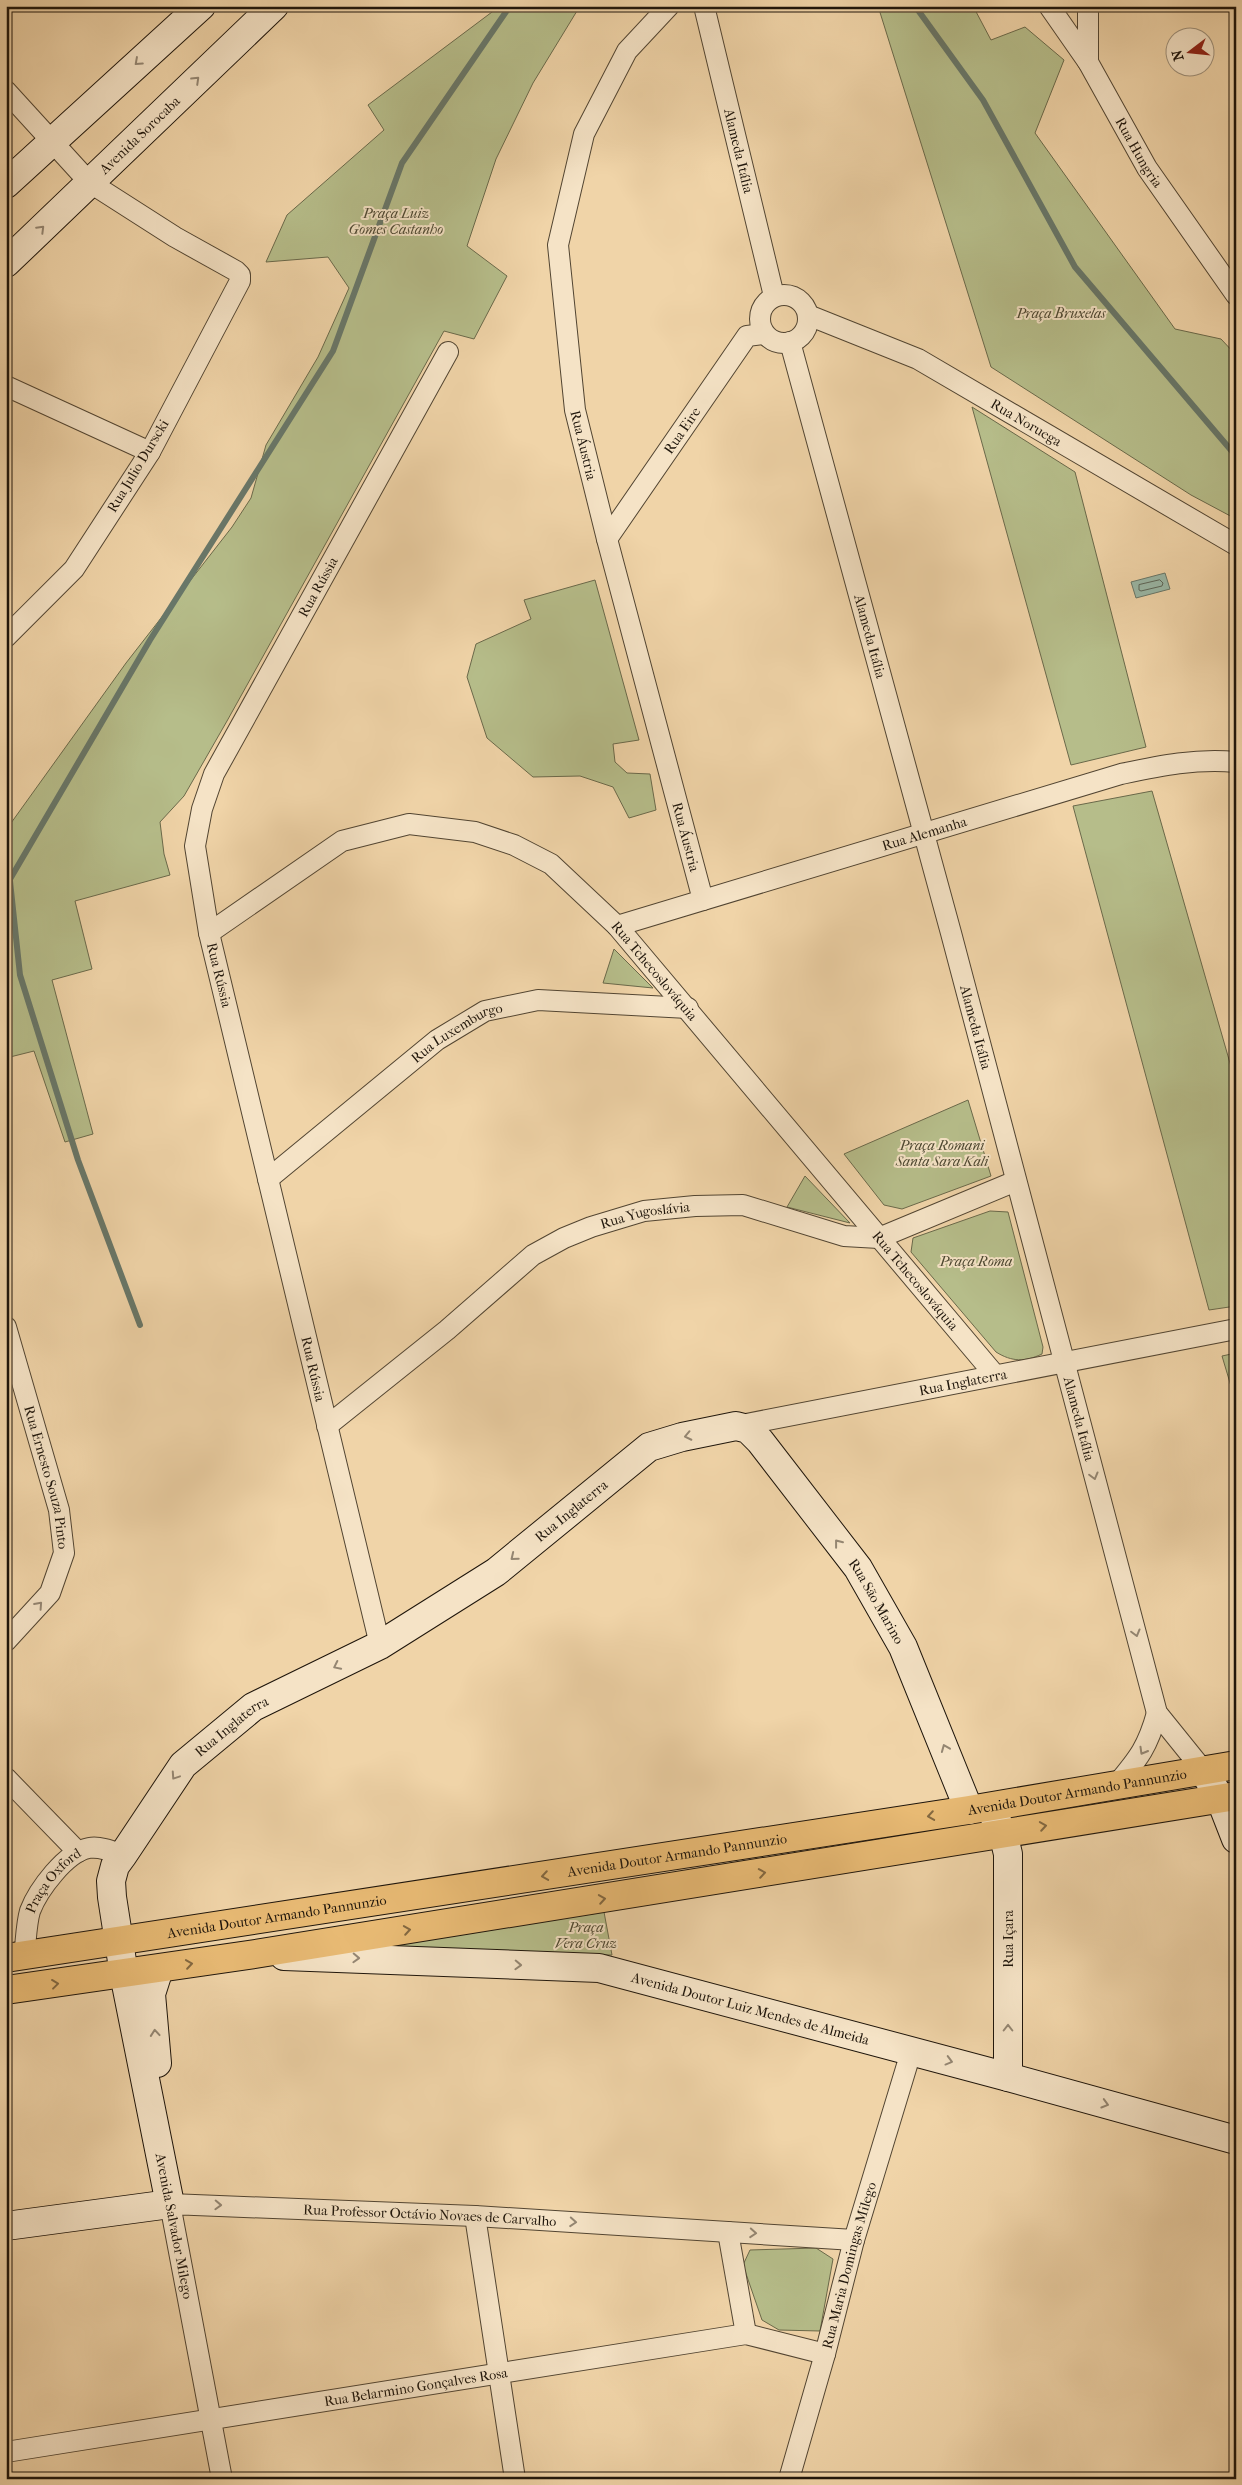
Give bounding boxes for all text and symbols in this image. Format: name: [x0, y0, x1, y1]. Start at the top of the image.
north arrow: [1164, 28, 1214, 78]
text: N: [1168, 48, 1188, 63]
one-way arrow: [135, 56, 144, 65]
one-way arrow: [190, 77, 199, 86]
street label: Avenida Sorocaba: [95, 92, 184, 178]
street label: Alameda Itália: [720, 106, 757, 195]
street label: Rua Hungria: [1112, 114, 1167, 191]
park label: Praça Luiz Gomes Castanho: [349, 205, 443, 238]
one-way arrow: [35, 226, 44, 235]
park label: Praça Bruxelas: [1015, 305, 1106, 322]
street label: Rua Noruega: [988, 395, 1065, 450]
street label: Rua Eire: [660, 404, 704, 457]
street label: Rua Áustria: [567, 409, 601, 482]
street label: Rua Julio Durscki: [104, 416, 172, 516]
street label: Rua Rússia: [294, 553, 342, 620]
street label: Alameda Itália: [850, 591, 890, 681]
street label: Rua Áustria: [669, 800, 704, 874]
street label: Rua Alemanha: [880, 812, 969, 854]
street label: Rua Tchecoslováquia: [608, 917, 702, 1024]
street label: Rua Rússia: [203, 941, 235, 1010]
street label: Alameda Itália: [956, 982, 995, 1072]
street label: Rua Luxemburgo: [407, 999, 504, 1066]
park label: Praça Romani Santa Sara Kali: [895, 1137, 989, 1170]
street label: Rua Yugoslávia: [598, 1198, 691, 1232]
street label: Rua Tchecoslováquia: [869, 1227, 962, 1334]
park label: Praça Roma: [939, 1253, 1012, 1270]
street label: Rua Rússia: [297, 1335, 329, 1404]
street label: Rua Inglaterra: [917, 1365, 1009, 1399]
street label: Alameda Itália: [1060, 1374, 1099, 1463]
street label: Rua Ernesto Souza Pinto: [21, 1404, 72, 1550]
one-way arrow: [684, 1430, 692, 1441]
one-way arrow: [1088, 1471, 1098, 1480]
street label: Rua Inglaterra: [531, 1476, 611, 1545]
one-way arrow: [835, 1539, 844, 1548]
one-way arrow: [511, 1552, 520, 1560]
street label: Rua São Marino: [845, 1555, 908, 1647]
one-way arrow: [33, 1602, 42, 1611]
one-way arrow: [1130, 1628, 1141, 1637]
one-way arrow: [333, 1660, 342, 1670]
street label: Rua Inglaterra: [191, 1692, 271, 1760]
one-way arrow: [940, 1744, 951, 1753]
one-way arrow: [1139, 1746, 1149, 1755]
street label: Avenida Doutor Armando Pannunzio: [965, 1765, 1188, 1819]
one-way arrow: [172, 1770, 181, 1780]
one-way arrow: [926, 1810, 934, 1821]
one-way arrow: [1039, 1822, 1048, 1832]
street label: Avenida Doutor Armando Pannunzio: [565, 1830, 788, 1880]
street label: Praça Oxford: [22, 1844, 84, 1916]
one-way arrow: [758, 1868, 766, 1878]
one-way arrow: [541, 1870, 549, 1881]
street label: Avenida Doutor Armando Pannunzio: [165, 1891, 388, 1942]
one-way arrow: [597, 1894, 606, 1904]
street label: Rua Içara: [1000, 1910, 1017, 1968]
park label: Praça Vera Cruz: [555, 1919, 617, 1952]
one-way arrow: [403, 1925, 411, 1936]
one-way arrow: [352, 1953, 360, 1964]
one-way arrow: [186, 1959, 194, 1970]
one-way arrow: [515, 1960, 523, 1970]
street label: Avenida Doutor Luiz Mendes de Almeida: [629, 1968, 872, 2048]
one-way arrow: [51, 1979, 59, 1990]
one-way arrow: [1003, 2024, 1013, 2032]
one-way arrow: [149, 2029, 160, 2037]
one-way arrow: [944, 2056, 952, 2066]
one-way arrow: [1101, 2098, 1110, 2109]
street label: Avenida Salvador Milego: [151, 2151, 196, 2300]
street label: Rua Maria Domingas Milego: [818, 2180, 880, 2351]
one-way arrow: [215, 2200, 223, 2211]
street label: Rua Professor Octávio Novaes de Carvalho: [303, 2201, 557, 2230]
one-way arrow: [569, 2216, 577, 2227]
one-way arrow: [749, 2228, 757, 2239]
street label: Rua Belarmino Gonçalves Rosa: [323, 2364, 509, 2410]

